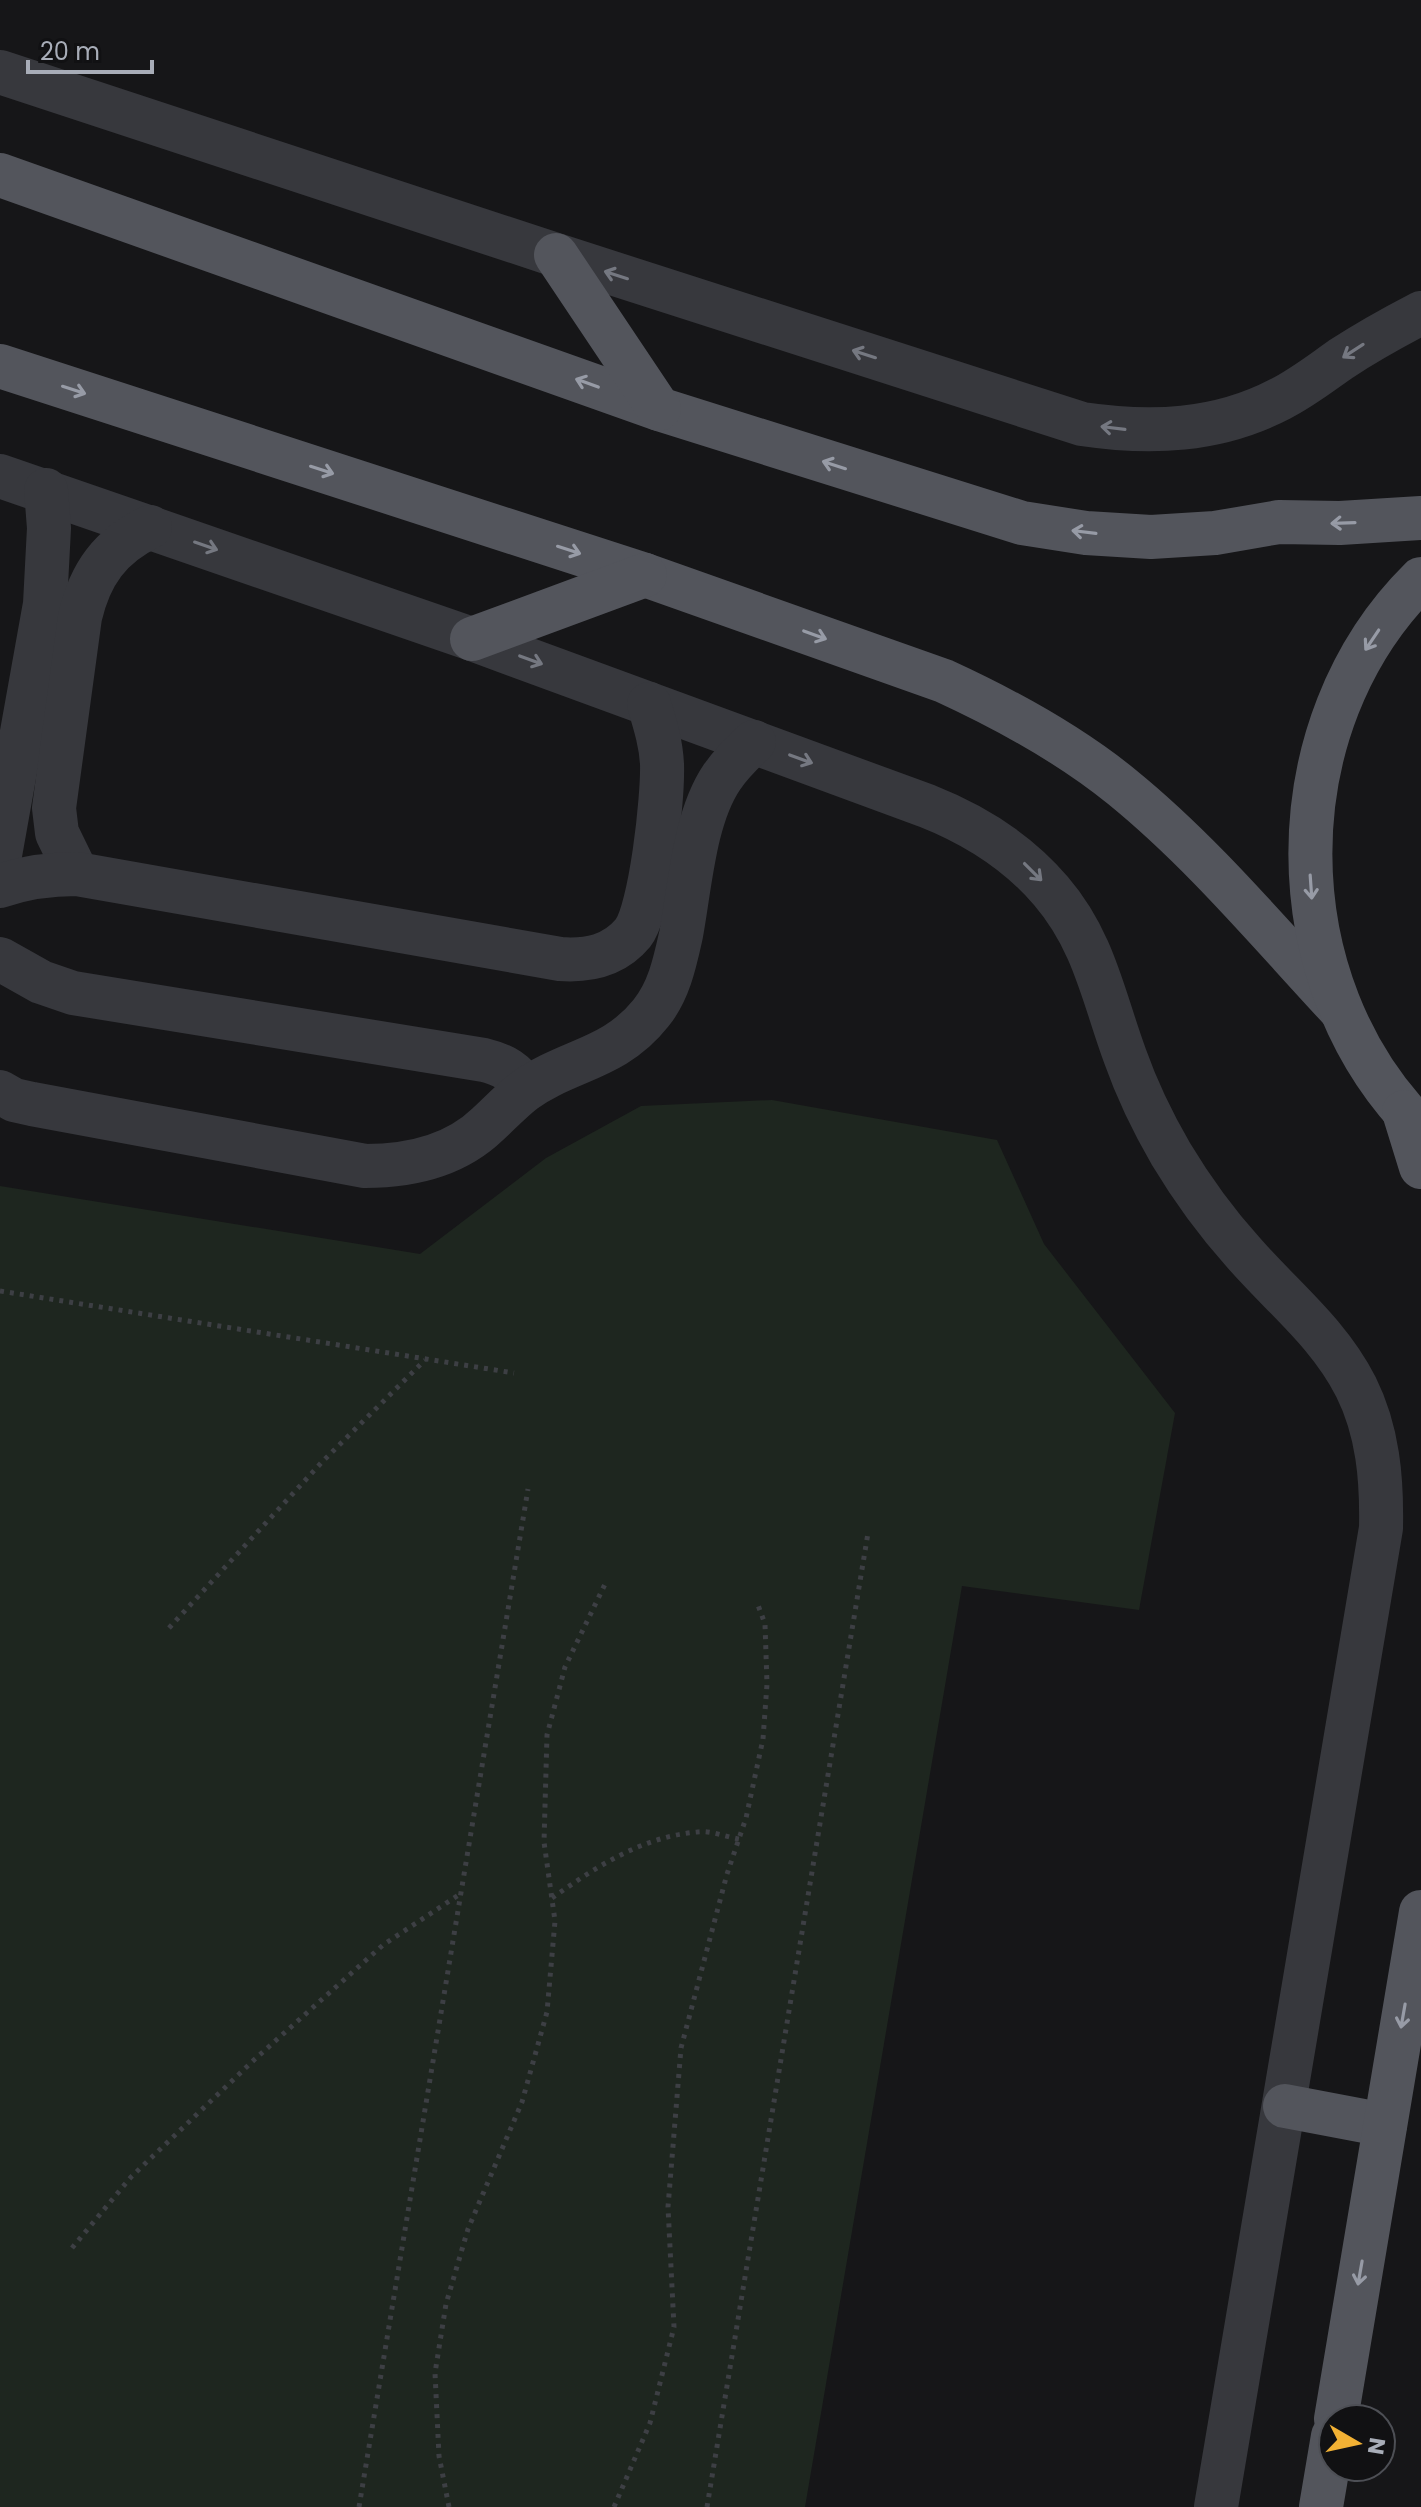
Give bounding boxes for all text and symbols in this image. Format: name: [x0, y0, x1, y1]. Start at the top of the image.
scale bar: [28, 24, 152, 74]
text: 20 m: [40, 35, 100, 68]
one-way arrow: [604, 266, 629, 281]
one-way arrow: [1342, 344, 1365, 360]
one-way arrow: [852, 346, 877, 360]
one-way arrow: [575, 375, 600, 390]
one-way arrow: [62, 383, 87, 398]
one-way arrow: [1101, 420, 1126, 435]
one-way arrow: [822, 457, 847, 471]
one-way arrow: [308, 463, 334, 478]
one-way arrow: [1330, 515, 1357, 530]
one-way arrow: [1071, 525, 1098, 540]
one-way arrow: [194, 540, 219, 555]
one-way arrow: [556, 544, 581, 558]
one-way arrow: [1364, 628, 1381, 650]
one-way arrow: [802, 629, 826, 643]
one-way arrow: [518, 654, 543, 668]
one-way arrow: [789, 753, 813, 767]
one-way arrow: [1023, 862, 1042, 881]
one-way arrow: [1304, 873, 1319, 900]
one-way arrow: [1395, 2003, 1410, 2029]
one-way arrow: [1352, 2260, 1367, 2285]
north arrow: [1317, 2403, 1397, 2483]
text: N: [1360, 2435, 1393, 2457]

